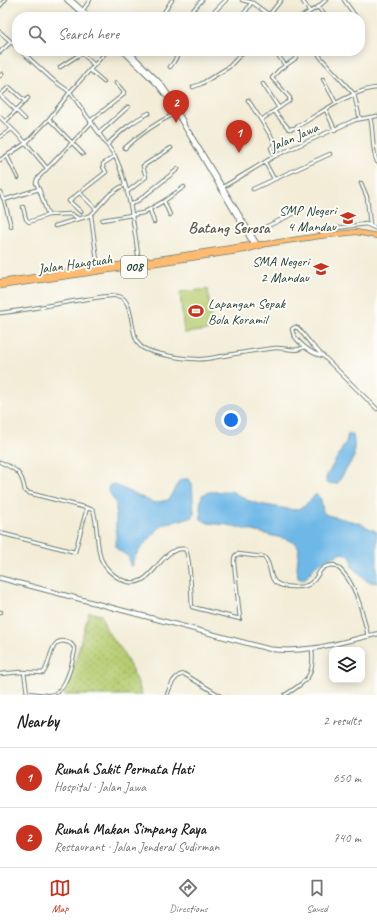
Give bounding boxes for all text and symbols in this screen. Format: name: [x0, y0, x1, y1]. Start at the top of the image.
search box: [12, 12, 365, 56]
icon: search: [26, 23, 48, 45]
text: Search here: [58, 25, 119, 44]
pin: 2: [163, 90, 189, 123]
street label: Jalan Jawa: [266, 118, 322, 156]
pin: 1: [226, 120, 252, 153]
place label: SMP Negeri 4 Mandau: [279, 202, 338, 235]
school or university icon: SMP Negeri 4 Mandau: [339, 209, 357, 227]
district label: Batang Serosa: [188, 218, 271, 238]
street label: Jalan Hangtuah: [36, 250, 114, 278]
place label: SMA Negeri 2 Mandau: [252, 253, 311, 286]
road number: 008: [121, 256, 147, 278]
school or university icon: SMA Negeri 2 Mandau: [312, 260, 330, 278]
place label: Lapangan Sepak Bola Koramil: [208, 295, 286, 328]
sports icon: Lapangan Sepak Bola Koramil: [187, 302, 205, 320]
your location: [221, 410, 241, 430]
map controls: [329, 647, 365, 683]
button: layers: [329, 647, 365, 683]
text: Nearby: [16, 711, 59, 732]
text: 2 results: [323, 713, 361, 729]
text: Rumah Sakit Permata Hati: [54, 760, 194, 779]
text: 1: [26, 770, 32, 786]
text: 650 m: [333, 770, 361, 786]
text: Hospital · Jalan Jawa: [54, 779, 146, 795]
text: Rumah Makan Simpang Raya: [54, 820, 206, 839]
text: 2: [26, 830, 32, 846]
text: 740 m: [333, 830, 361, 846]
text: Restaurant · Jalan Jenderal Sudirman: [54, 839, 219, 855]
tab: Map: [49, 877, 71, 915]
tab: Directions: [169, 877, 208, 915]
tab: Saved: [306, 877, 328, 915]

